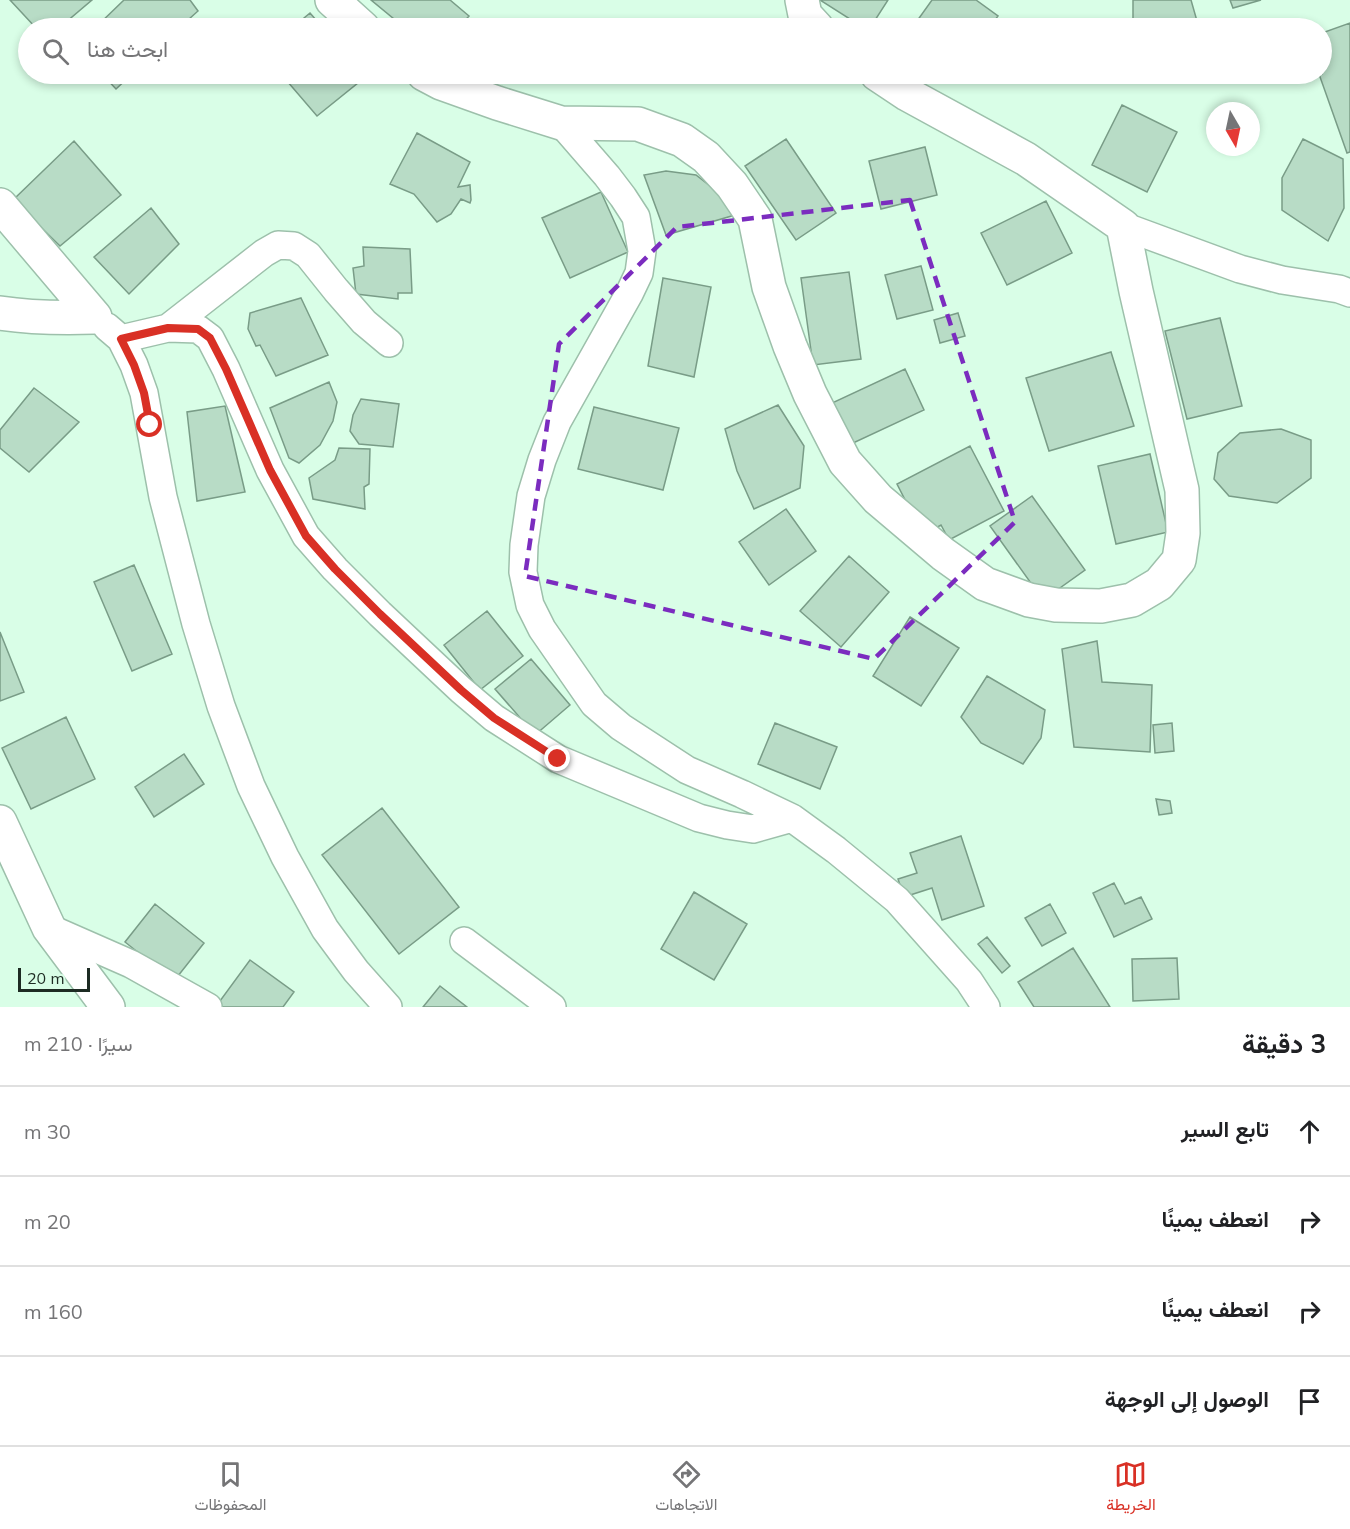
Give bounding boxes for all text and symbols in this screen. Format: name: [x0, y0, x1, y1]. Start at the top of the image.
search box: [18, 18, 1332, 84]
icon: search: [39, 35, 72, 68]
text: ابحث هنا: [87, 35, 168, 63]
north arrow: [1206, 102, 1260, 156]
route start: [136, 411, 162, 437]
route end: [544, 745, 570, 771]
scale bar: [18, 965, 90, 992]
text: 20 m: [27, 968, 64, 988]
text: 3 دقيقة: [1242, 1027, 1326, 1060]
text: سيرًا · 210 m: [24, 1031, 133, 1056]
text: تابع السير: [1181, 1115, 1269, 1143]
icon: ahead: [1293, 1115, 1326, 1148]
text: 30 m: [24, 1119, 71, 1144]
text: انعطف يمينًا: [1162, 1205, 1269, 1233]
icon: right: [1293, 1205, 1326, 1238]
text: 20 m: [24, 1209, 71, 1234]
text: انعطف يمينًا: [1162, 1295, 1269, 1323]
icon: right: [1293, 1295, 1326, 1328]
text: 160 m: [24, 1299, 83, 1324]
text: الوصول إلى الوجهة: [1105, 1385, 1269, 1413]
icon: arrive: [1293, 1385, 1326, 1418]
tab: المحفوظات: [194, 1458, 267, 1519]
tab: الاتجاهات: [655, 1458, 717, 1519]
tab: الخريطة: [1106, 1458, 1156, 1519]

